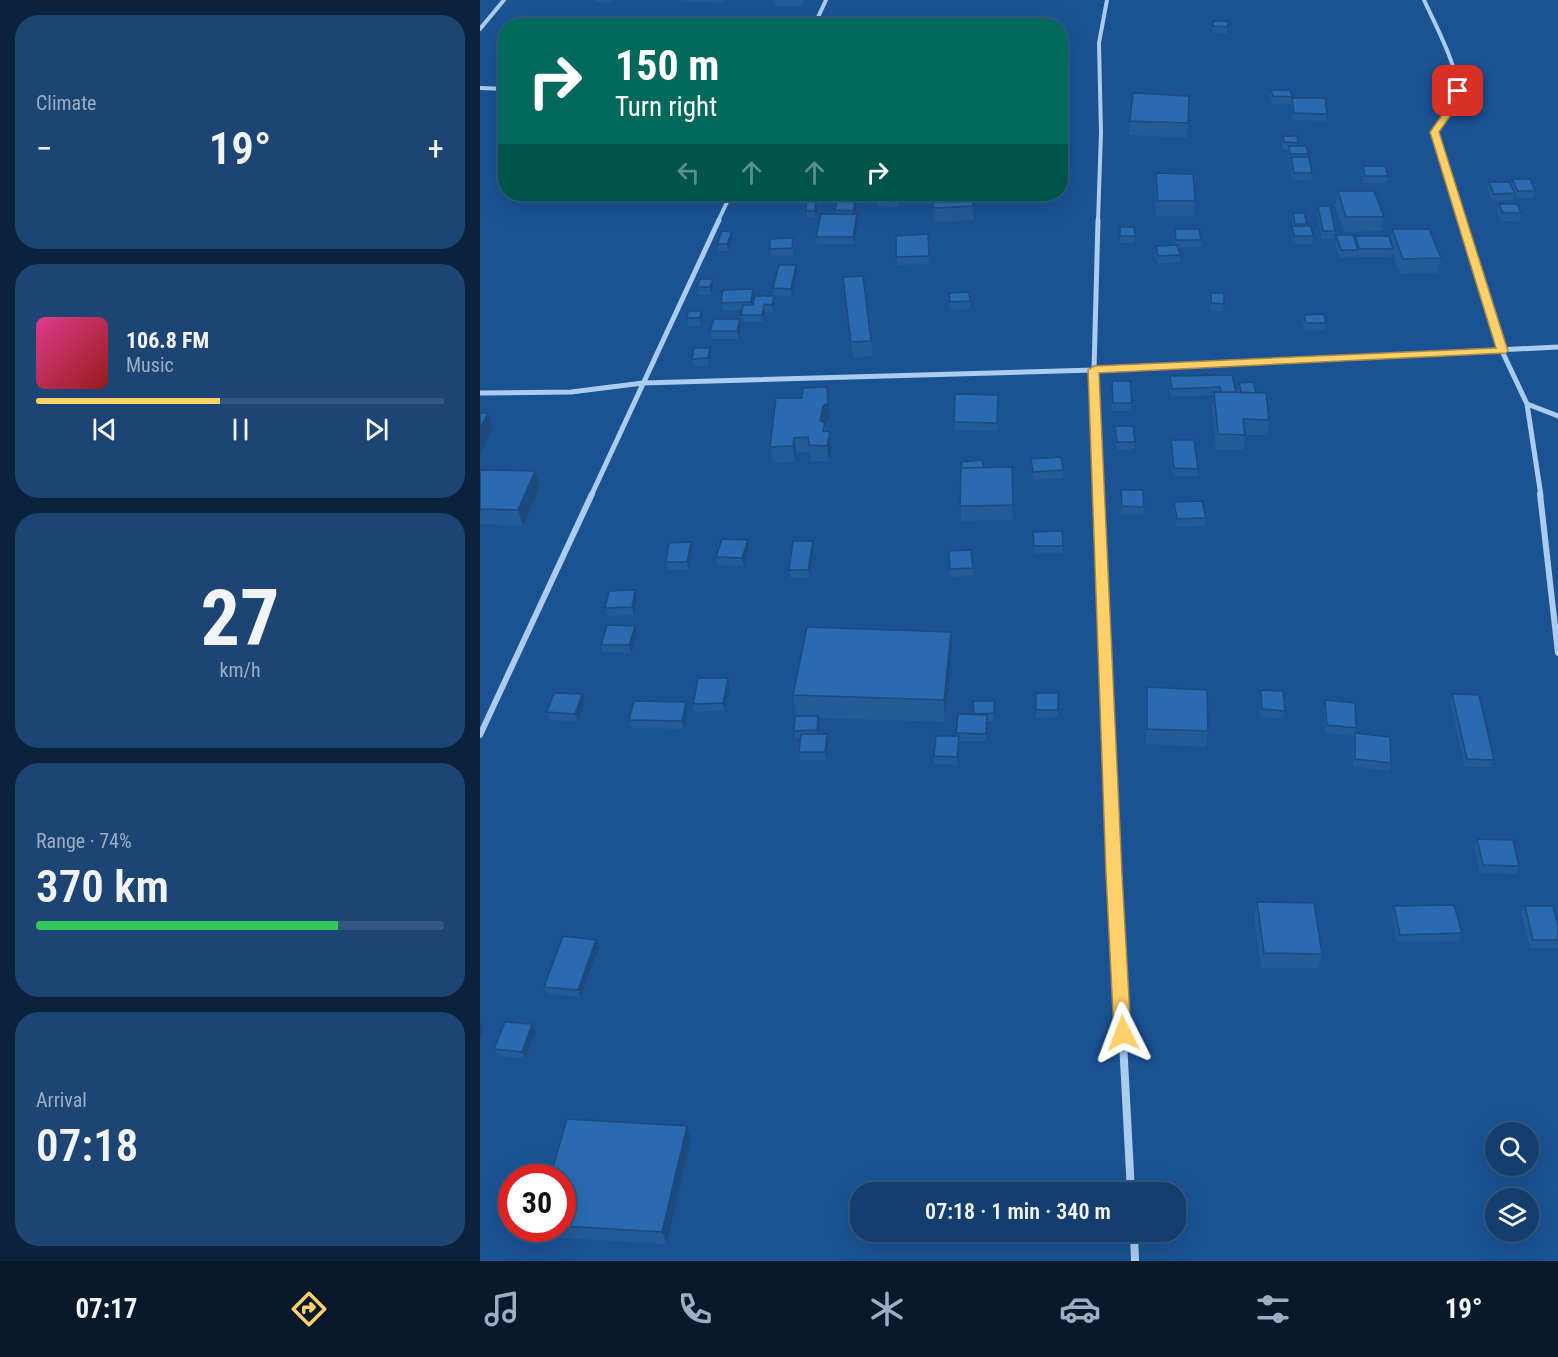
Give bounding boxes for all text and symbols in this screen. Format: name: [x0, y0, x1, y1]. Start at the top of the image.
text: 150 m: [615, 41, 720, 90]
icon: right: [516, 42, 594, 120]
pin: [1432, 65, 1483, 116]
icon: arrive: [1441, 74, 1474, 107]
text: Climate: [36, 91, 96, 115]
text: Turn right: [615, 91, 717, 123]
text: 19°: [209, 122, 271, 175]
text: −: [36, 129, 53, 168]
text: +: [428, 129, 444, 168]
icon: left: [672, 156, 705, 189]
icon: ahead: [735, 156, 768, 189]
icon: ahead: [798, 156, 831, 189]
icon: right: [861, 156, 894, 189]
text: 106.8 FM: [126, 328, 209, 353]
text: Music: [126, 353, 174, 377]
icon: previous: [88, 413, 121, 446]
icon: pause: [224, 413, 257, 446]
icon: next: [360, 413, 393, 446]
text: 27: [201, 573, 279, 664]
text: km/h: [219, 658, 261, 682]
text: Range · 74%: [36, 829, 132, 853]
text: 370 km: [36, 860, 169, 913]
position arrow: [1091, 1001, 1155, 1065]
text: Arrival: [36, 1088, 87, 1112]
text: 07:18: [36, 1119, 138, 1172]
map controls: [1485, 1122, 1539, 1242]
button: search: [1485, 1122, 1539, 1176]
speed limit sign: 30: [498, 1164, 576, 1242]
button: layers: [1485, 1188, 1539, 1242]
text: 07:18 · 1 min · 340 m: [925, 1199, 1111, 1224]
icon: directions: [288, 1288, 330, 1330]
icon: music: [481, 1288, 523, 1330]
icon: phone: [674, 1288, 716, 1330]
icon: climate: [866, 1288, 908, 1330]
icon: car: [1059, 1288, 1101, 1330]
icon: filters: [1252, 1288, 1294, 1330]
text: 07:17: [75, 1293, 137, 1325]
text: 19°: [1445, 1293, 1483, 1325]

